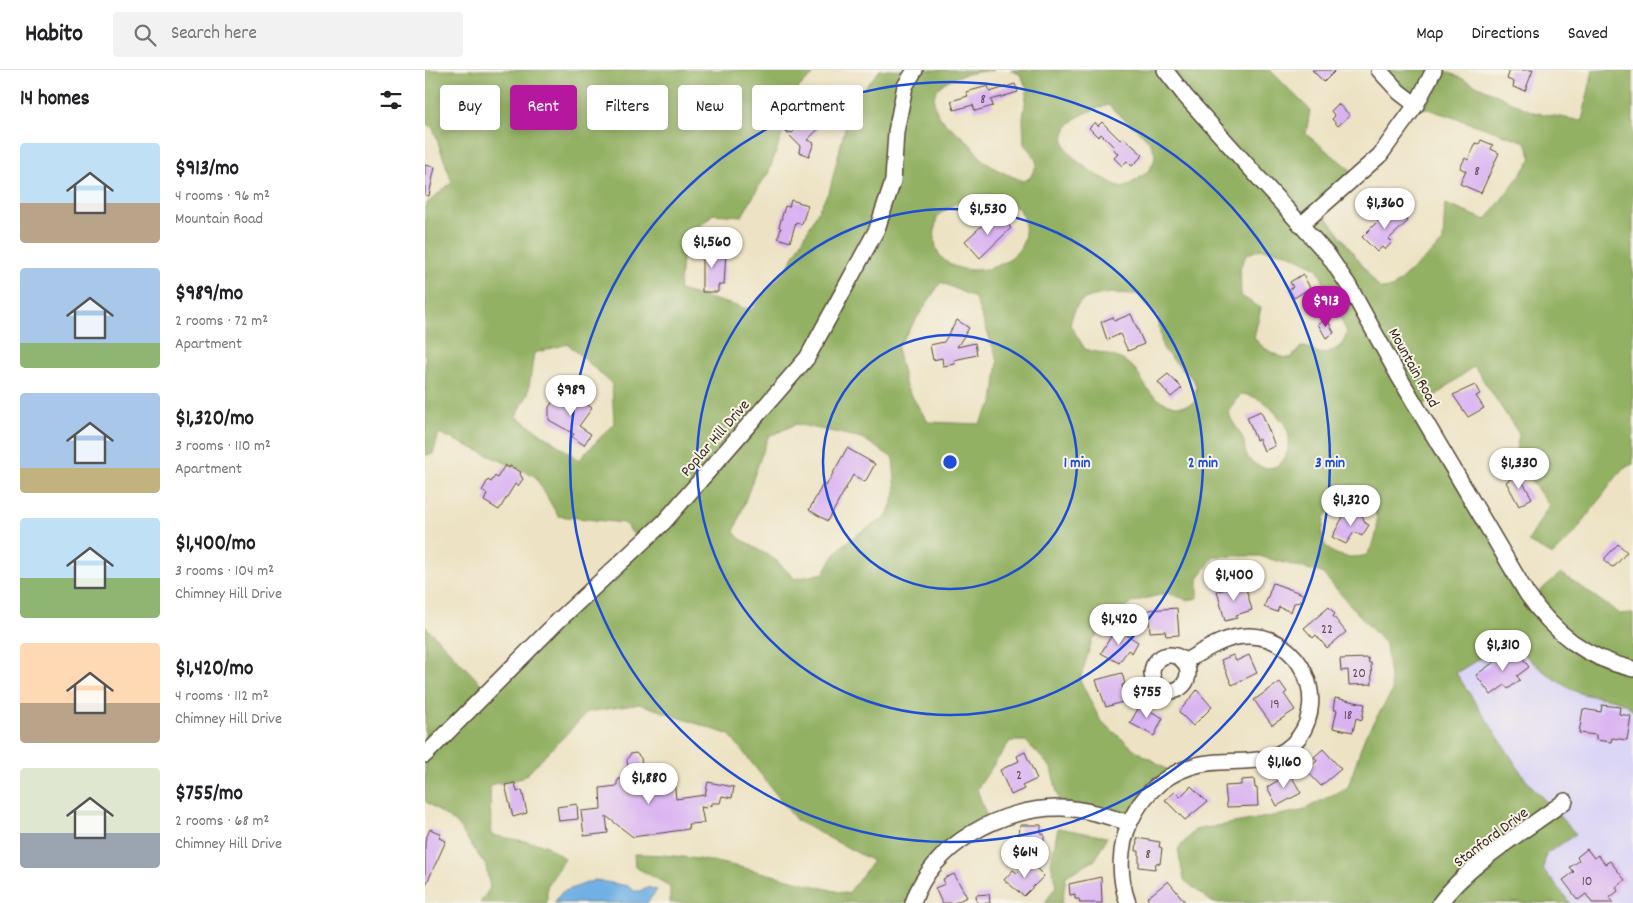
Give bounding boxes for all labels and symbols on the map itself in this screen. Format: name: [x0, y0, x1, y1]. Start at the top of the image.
house number: 8: [980, 90, 986, 110]
house number: 8: [1474, 162, 1480, 182]
pin: $1,360: [1344, 188, 1426, 230]
pin: $1,530: [947, 194, 1029, 236]
pin: $1,560: [671, 226, 753, 269]
pin: $913: [1296, 286, 1356, 328]
street label: Mountain Road: [1381, 324, 1444, 412]
pin: $989: [541, 374, 601, 417]
street label: Poplar Hill Drive: [676, 395, 756, 482]
pin: $1,330: [1478, 448, 1560, 490]
centre of rings: [941, 453, 959, 471]
text: 1 min: [1064, 453, 1090, 475]
text: 2 min: [1188, 453, 1218, 475]
text: 3 min: [1315, 453, 1345, 475]
pin: $1,320: [1310, 484, 1392, 527]
pin: $1,400: [1193, 560, 1275, 602]
pin: $1,420: [1078, 604, 1160, 646]
house number: 22: [1321, 620, 1333, 640]
pin: $1,310: [1462, 630, 1544, 672]
house number: 20: [1352, 664, 1366, 684]
pin: $755: [1117, 676, 1177, 719]
house number: 19: [1270, 695, 1280, 715]
house number: 18: [1344, 706, 1353, 726]
pin: $1,160: [1243, 746, 1325, 789]
pin: $1,880: [608, 762, 690, 805]
house number: 2: [1016, 766, 1022, 786]
street label: Stanford Drive: [1449, 802, 1534, 874]
pin: $614: [995, 836, 1055, 879]
house number: 8: [1145, 845, 1151, 865]
house number: 10: [1582, 872, 1592, 892]

